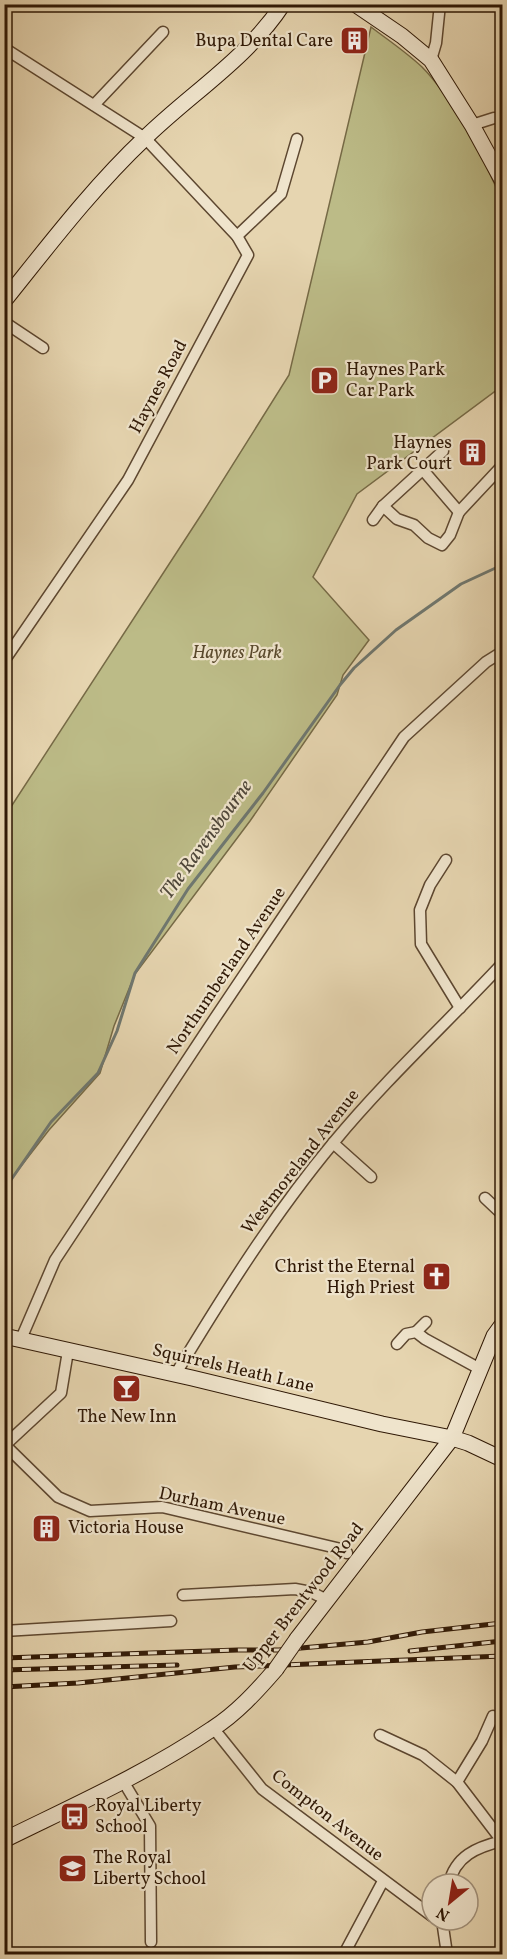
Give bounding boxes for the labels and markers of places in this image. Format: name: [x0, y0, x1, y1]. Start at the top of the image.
building icon: Bupa Dental Care: [338, 25, 370, 57]
place label: Bupa Dental Care: [195, 29, 333, 54]
place label: Haynes Park Car Park: [346, 358, 445, 404]
parking icon: Haynes Park Car Park: [309, 364, 341, 396]
place label: Haynes Park Court: [366, 431, 452, 477]
building icon: Haynes Park Court: [457, 437, 489, 469]
place label: Christ the Eternal High Priest: [275, 1255, 415, 1301]
church icon: Christ the Eternal High Priest: [420, 1261, 452, 1293]
bar icon: The New Inn: [111, 1372, 143, 1404]
place label: The New Inn: [77, 1405, 177, 1430]
building icon: Victoria House: [31, 1512, 63, 1544]
place label: Victoria House: [68, 1516, 184, 1541]
place label: Royal Liberty School: [95, 1794, 202, 1840]
bus stop icon: Royal Liberty School: [58, 1800, 90, 1832]
place label: The Royal Liberty School: [93, 1846, 206, 1892]
school or university icon: The Royal Liberty School: [56, 1852, 88, 1884]

